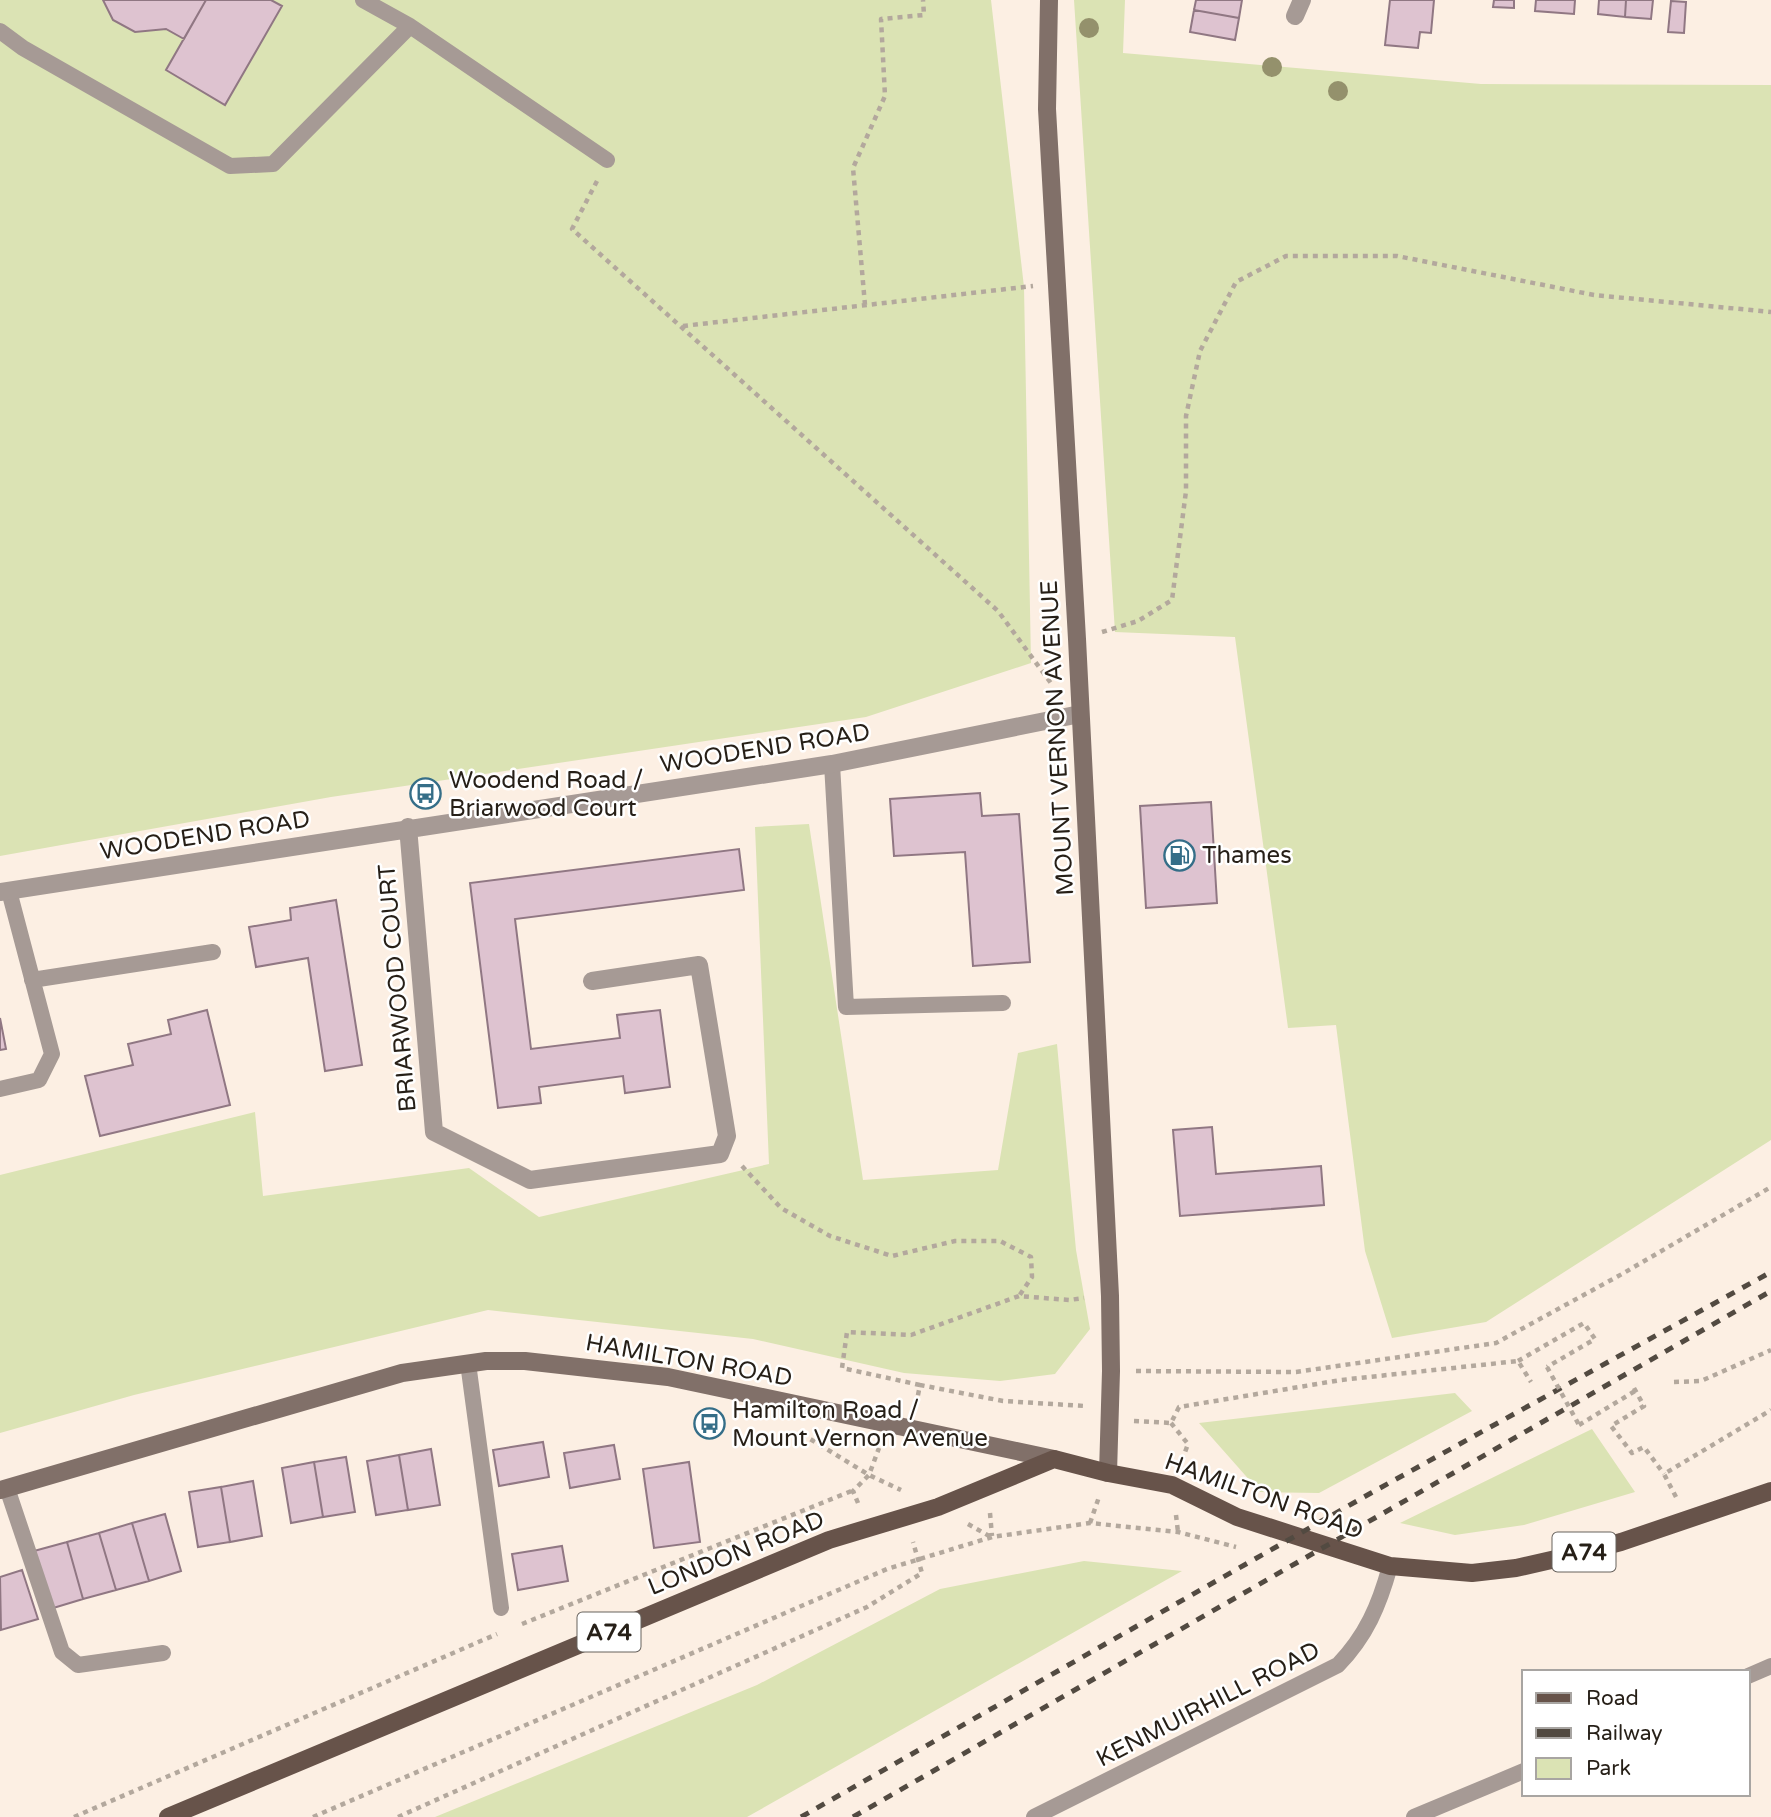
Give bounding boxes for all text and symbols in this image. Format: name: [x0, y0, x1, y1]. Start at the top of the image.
street label: MOUNT VERNON AVENUE: [1035, 579, 1080, 896]
street label: WOODEND ROAD: [658, 718, 872, 779]
place label: Woodend Road / Briarwood Court: [449, 766, 643, 823]
bus stop icon: Woodend Road / Briarwood Court: [409, 777, 443, 811]
street label: WOODEND ROAD: [98, 805, 312, 866]
fuel station icon: Thames: [1162, 838, 1196, 872]
place label: Thames: [1202, 841, 1292, 870]
street label: BRIARWOOD COURT: [372, 862, 423, 1113]
street label: HAMILTON ROAD: [583, 1328, 795, 1393]
place label: Hamilton Road / Mount Vernon Avenue: [732, 1396, 988, 1453]
bus stop icon: Hamilton Road / Mount Vernon Avenue: [692, 1407, 726, 1441]
street label: HAMILTON ROAD: [1160, 1447, 1367, 1546]
street label: LONDON ROAD: [644, 1505, 829, 1602]
road number: A74: [1552, 1532, 1616, 1572]
road number: A74: [578, 1612, 640, 1652]
street label: KENMUIRHILL ROAD: [1092, 1635, 1325, 1773]
legend: [1522, 1670, 1750, 1796]
text: Road: [1586, 1686, 1639, 1711]
text: Railway: [1586, 1721, 1663, 1746]
text: Park: [1586, 1756, 1631, 1781]

